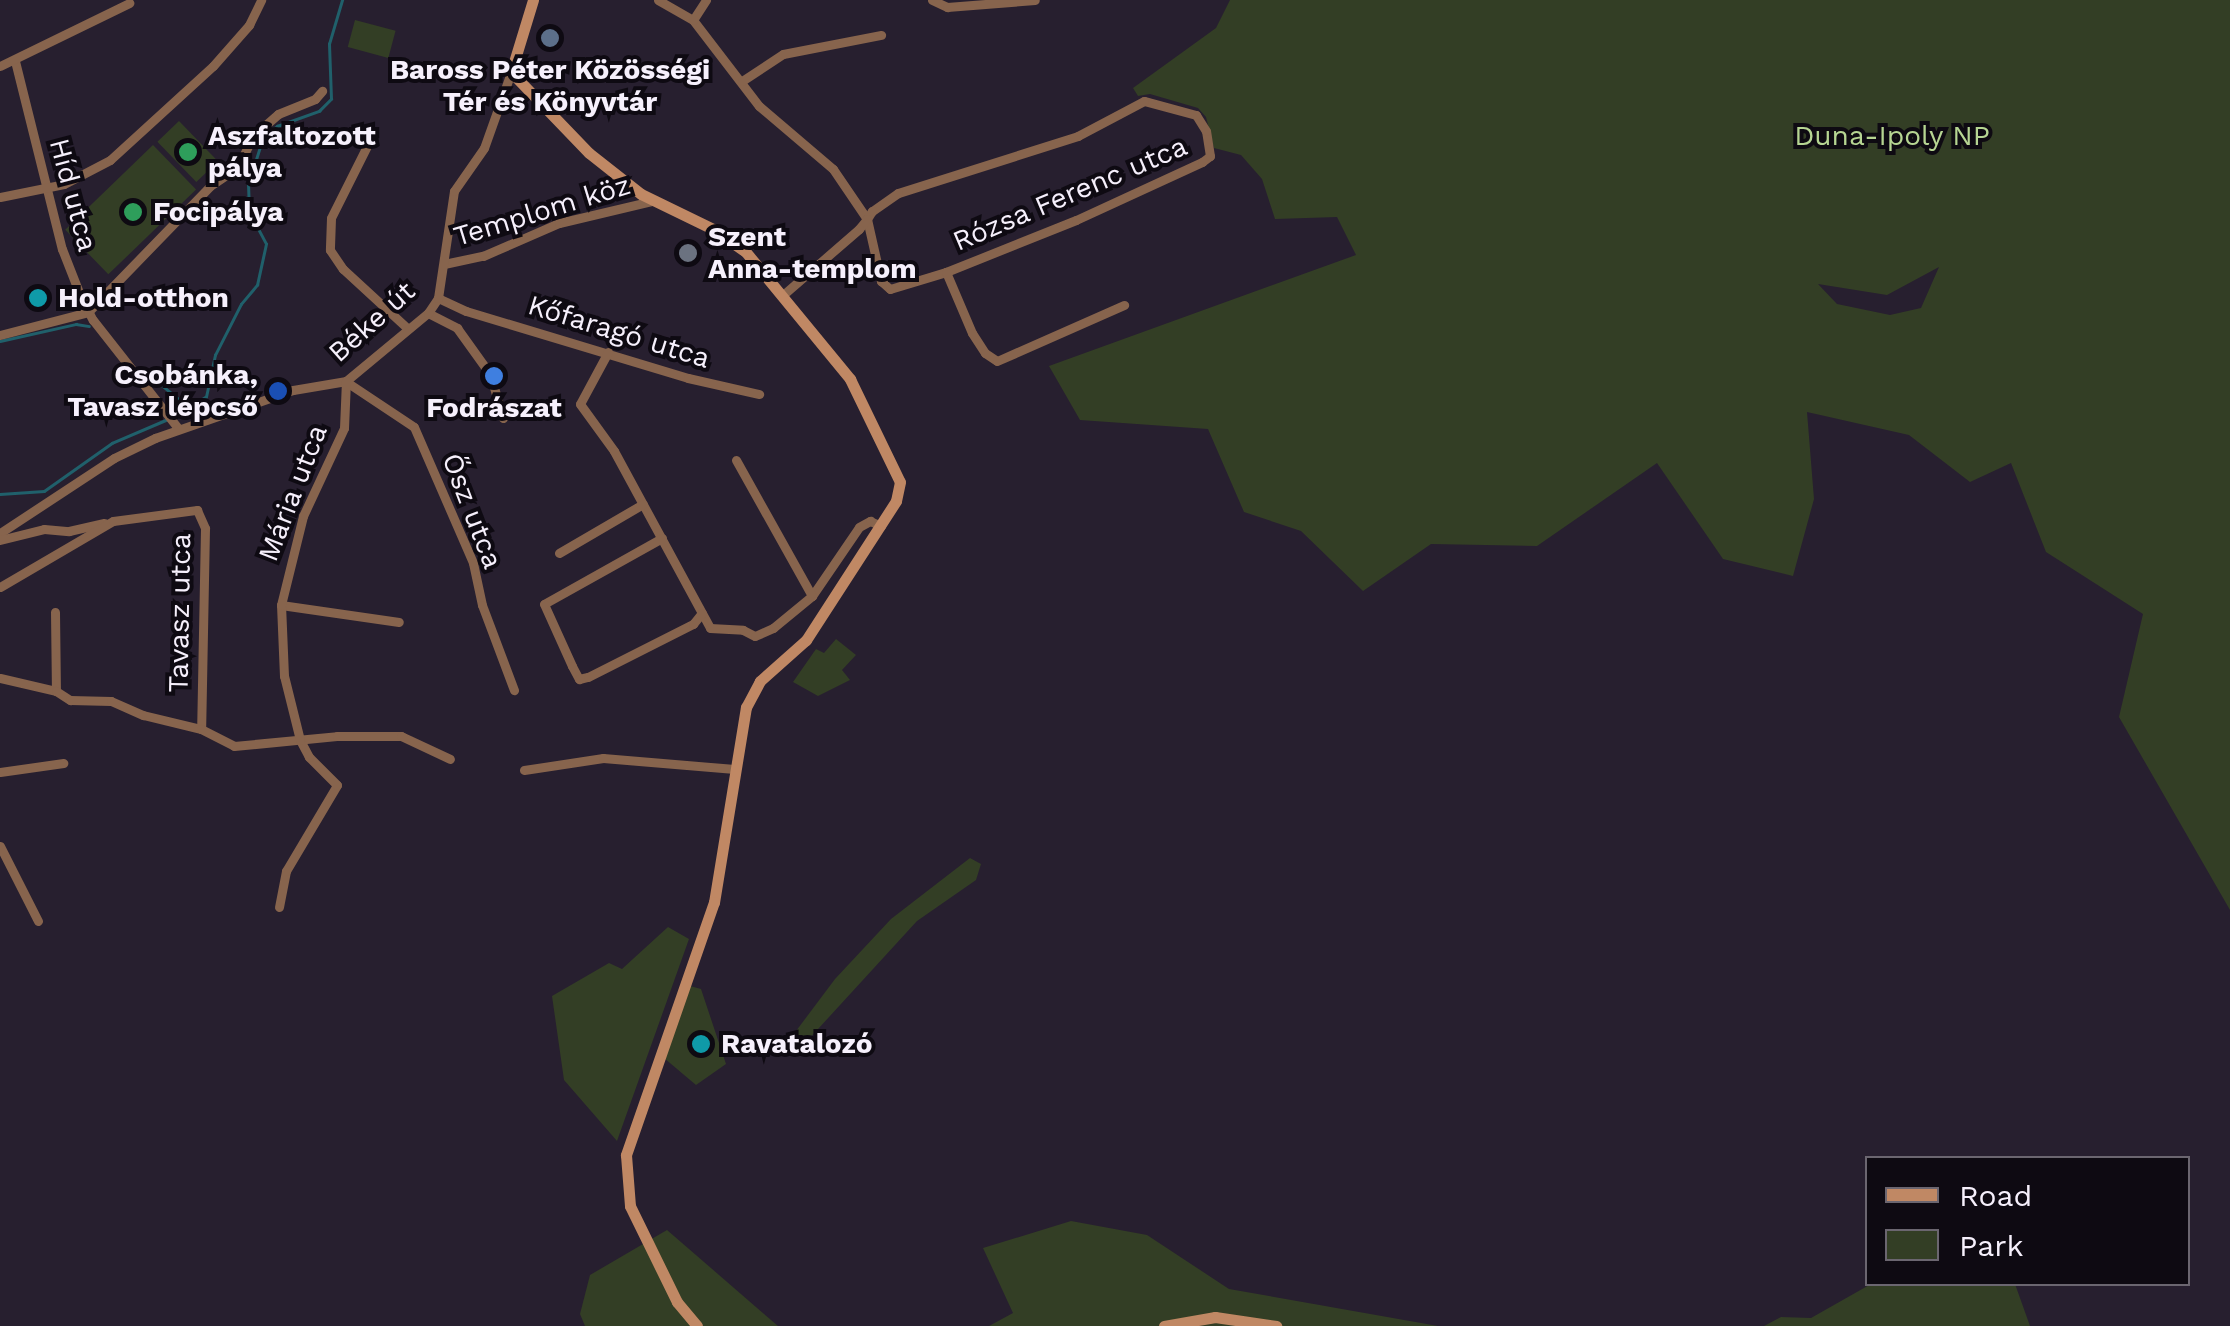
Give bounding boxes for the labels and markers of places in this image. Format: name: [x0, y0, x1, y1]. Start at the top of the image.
marker: Baross Péter Közösségi Tér és Könyvtár: [539, 27, 561, 49]
place label: Baross Péter Közösségi Tér és Könyvtár: [390, 53, 710, 119]
place label: Aszfaltozott pálya: [208, 119, 376, 185]
marker: Aszfaltozott pálya: [177, 141, 199, 163]
place label: Focipálya: [153, 195, 284, 229]
marker: Focipálya: [122, 201, 144, 223]
place label: Szent Anna-templom: [708, 220, 917, 286]
marker: Szent Anna-templom: [677, 242, 699, 264]
place label: Hold-otthon: [58, 281, 229, 315]
marker: Hold-otthon: [27, 287, 49, 309]
place label: Csobánka, Tavasz lépcső: [67, 358, 258, 424]
marker: Fodrászat: [483, 365, 505, 387]
marker: Csobánka, Tavasz lépcső: [267, 380, 289, 402]
place label: Fodrászat: [426, 391, 562, 425]
place label: Ravatalozó: [721, 1027, 873, 1061]
marker: Ravatalozó: [690, 1033, 712, 1055]

